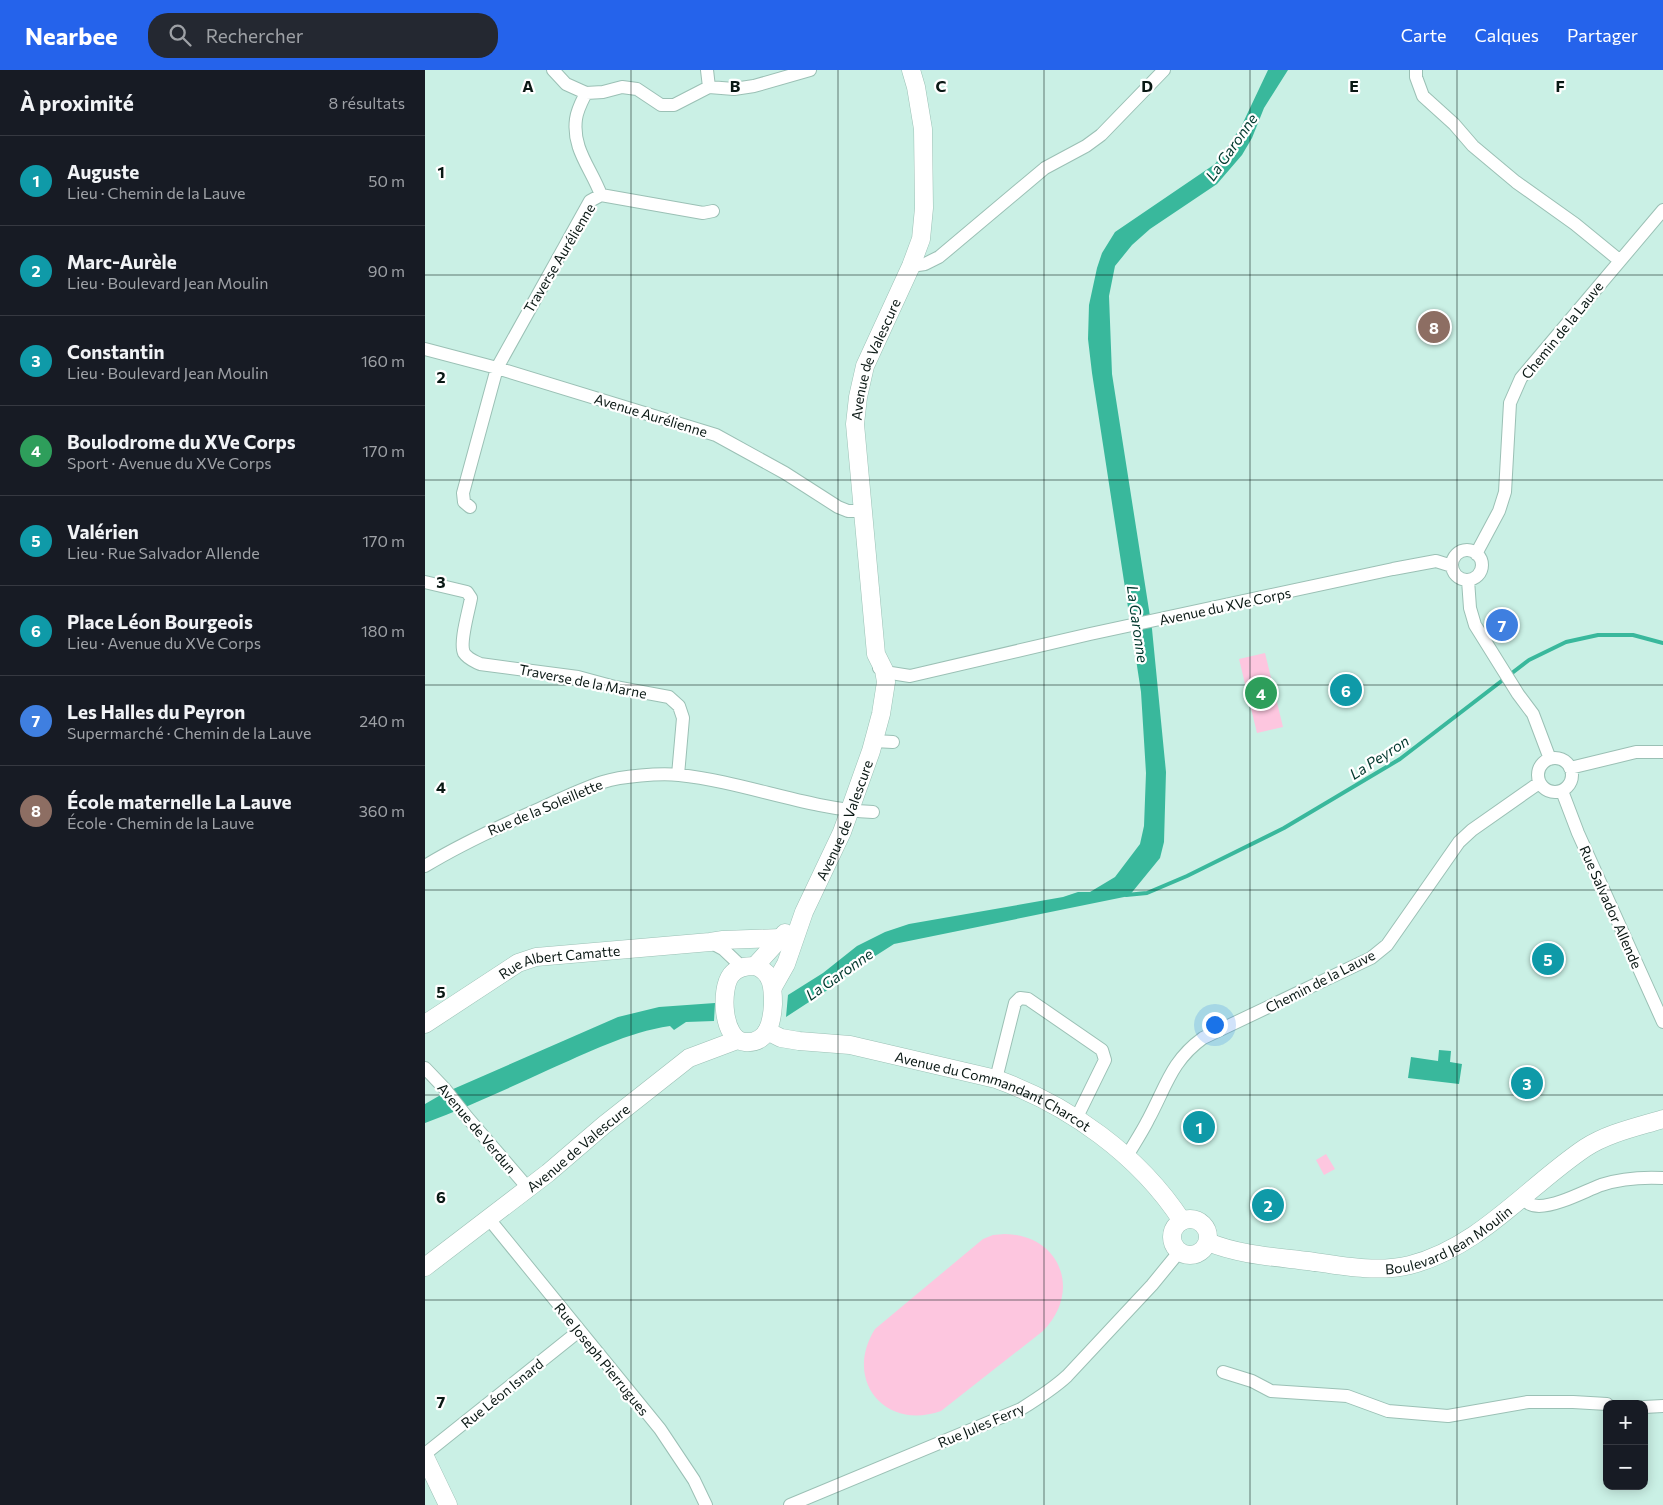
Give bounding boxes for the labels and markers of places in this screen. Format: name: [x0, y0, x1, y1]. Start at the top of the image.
pin: 8: [1418, 308, 1450, 346]
pin: 7: [1486, 606, 1518, 644]
pin: 6: [1330, 671, 1362, 709]
pin: 4: [1245, 674, 1277, 712]
pin: 5: [1532, 940, 1564, 978]
pin: 3: [1511, 1064, 1543, 1102]
pin: 1: [1183, 1108, 1215, 1146]
pin: 2: [1252, 1186, 1284, 1224]

